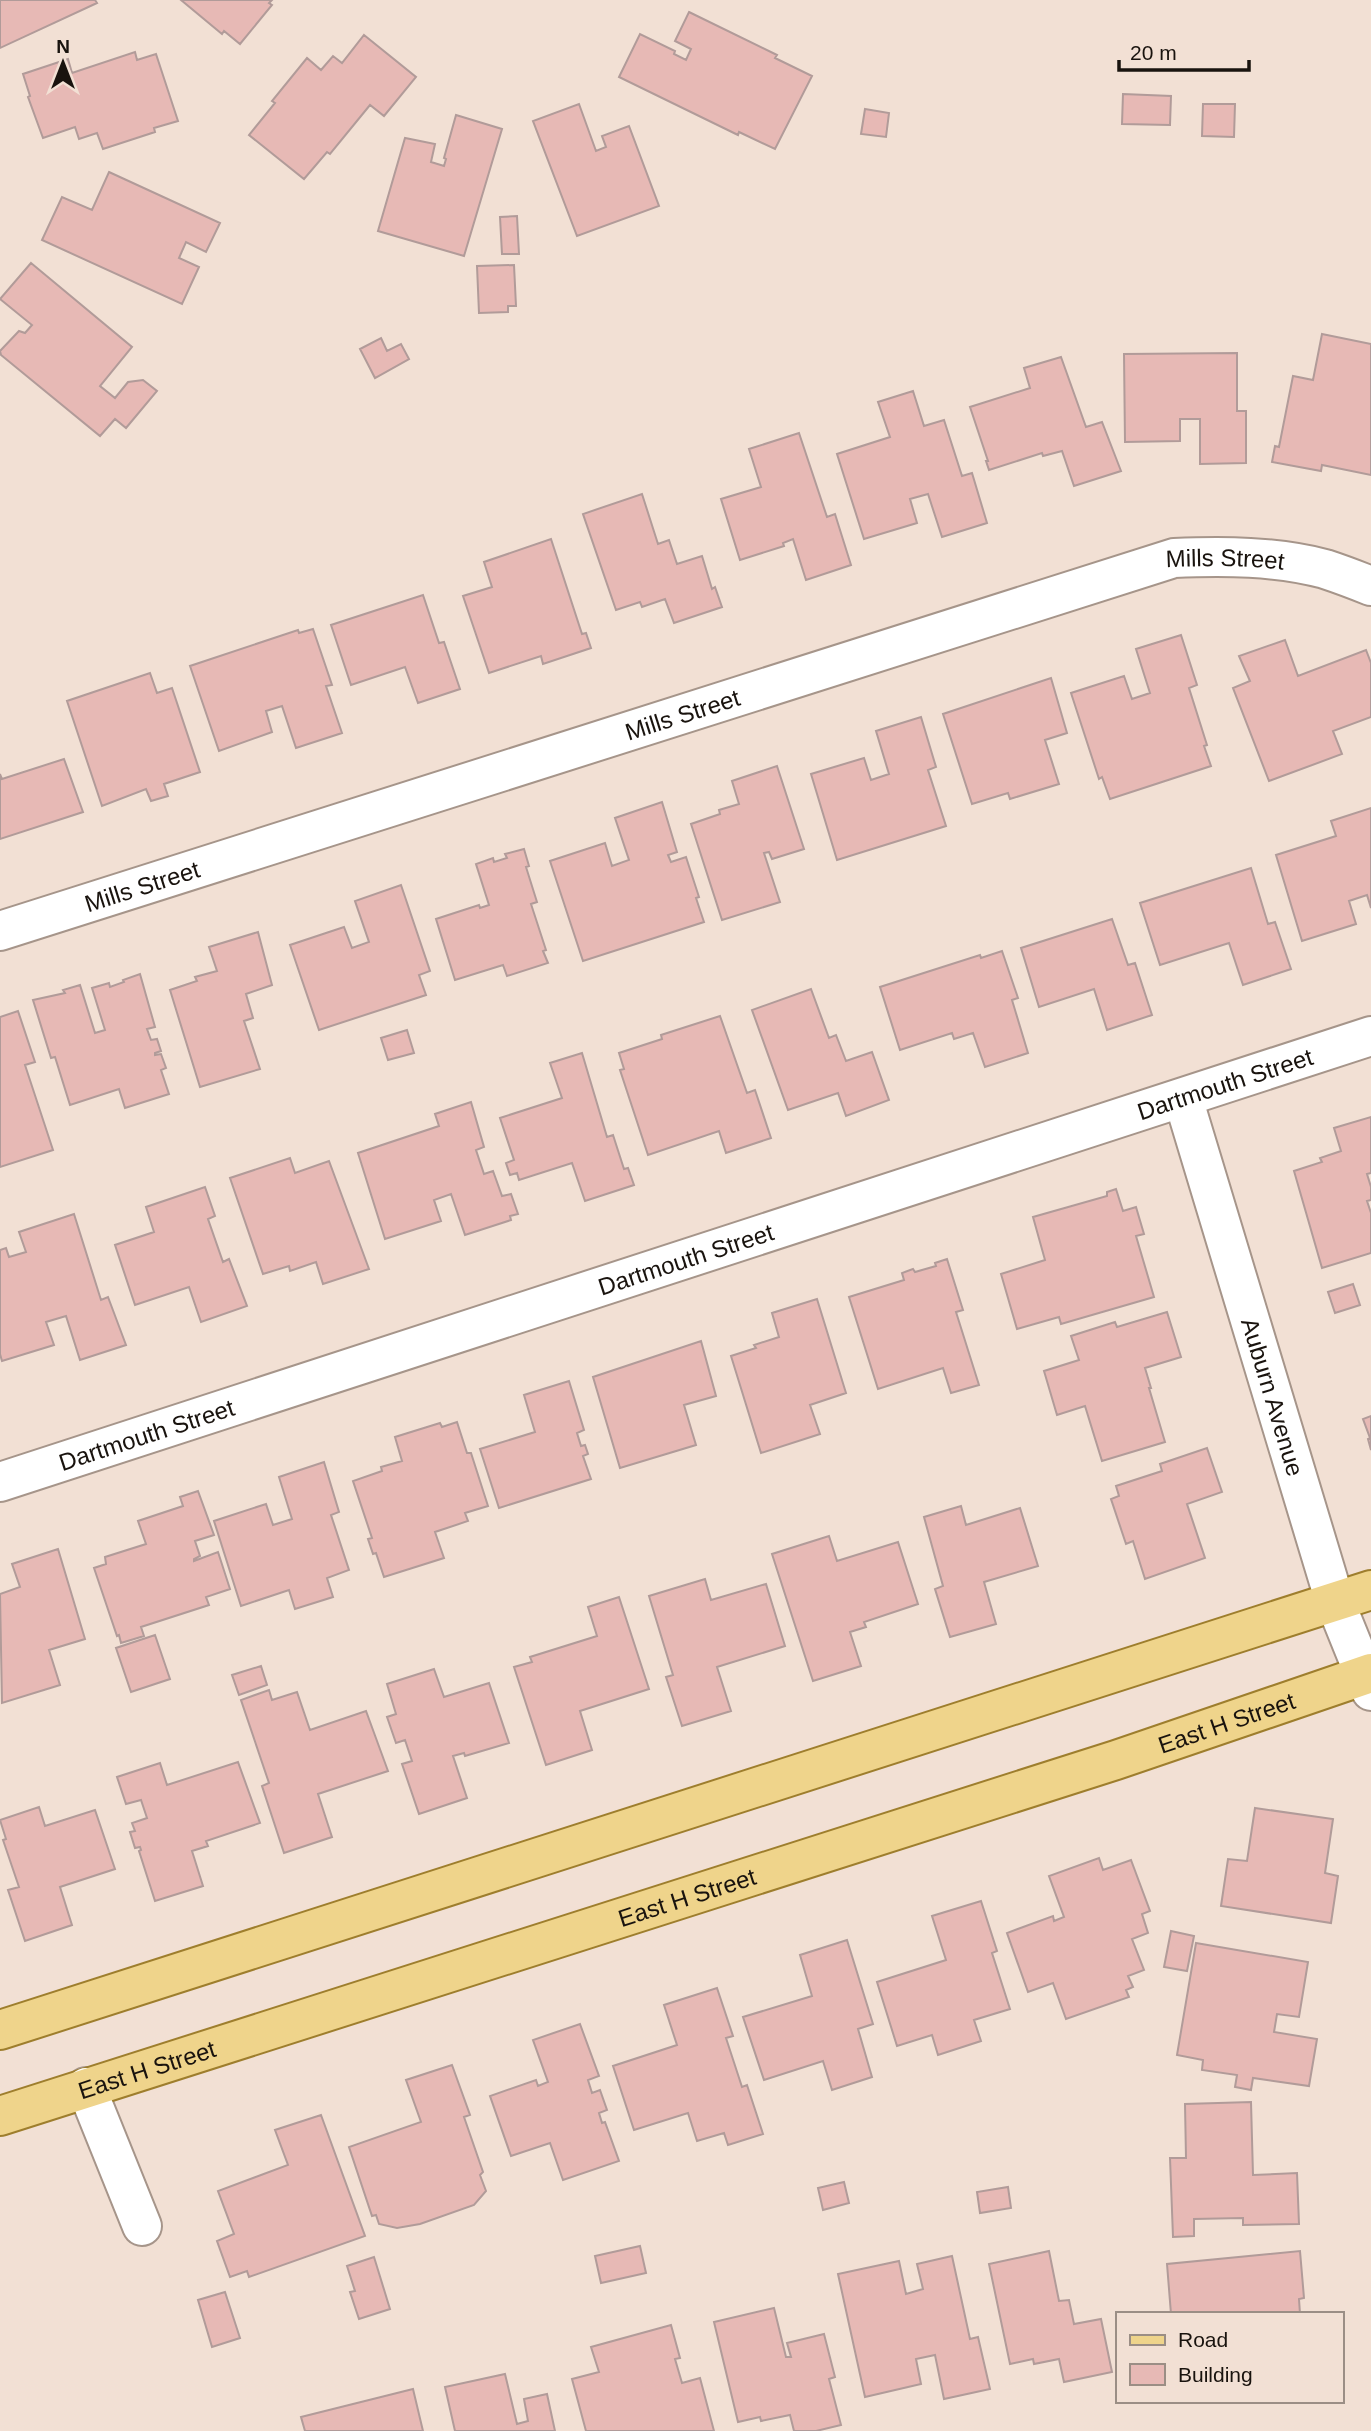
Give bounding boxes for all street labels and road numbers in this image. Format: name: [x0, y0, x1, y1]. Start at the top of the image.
street label: Mills Street: [1165, 543, 1286, 574]
street label: Mills Street: [622, 683, 743, 745]
street label: Mills Street: [81, 855, 203, 917]
street label: Dartmouth Street: [1134, 1042, 1316, 1125]
street label: Dartmouth Street: [595, 1218, 777, 1300]
street label: Auburn Avenue: [1237, 1314, 1310, 1479]
street label: Dartmouth Street: [55, 1393, 238, 1475]
street label: East H Street: [1154, 1686, 1299, 1758]
street label: East H Street: [615, 1862, 759, 1931]
street label: East H Street: [75, 2035, 219, 2104]

